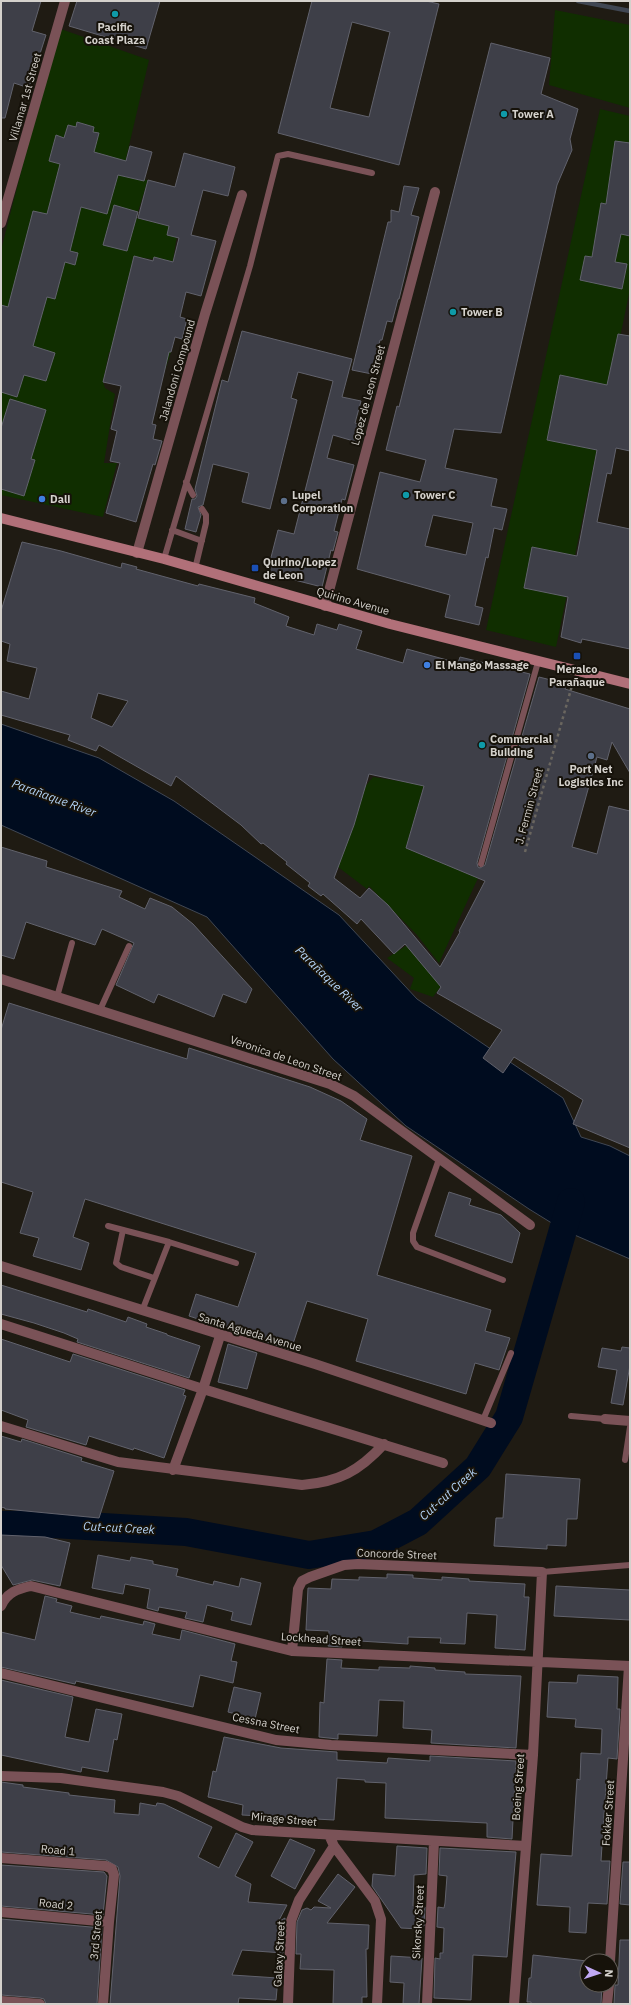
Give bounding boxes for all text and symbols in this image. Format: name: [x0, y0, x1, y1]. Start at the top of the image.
marker: Pacific Coast Plaza: [110, 9, 120, 19]
place label: Pacific Coast Plaza: [85, 20, 145, 47]
street label: Villamar 1st Street: [6, 51, 44, 143]
place label: Tower A: [512, 107, 554, 121]
marker: Tower A: [499, 109, 509, 119]
place label: Tower B: [461, 305, 503, 319]
marker: Tower B: [448, 307, 458, 317]
street label: Jalandoni Compound: [156, 318, 198, 422]
street label: Lopez de Leon Street: [348, 343, 388, 447]
place label: Lupel Corporation: [292, 488, 353, 515]
place label: Tower C: [414, 488, 455, 502]
marker: Tower C: [401, 490, 411, 500]
place label: Dali: [50, 492, 70, 506]
marker: Dali: [37, 494, 47, 504]
marker: Lupel Corporation: [279, 496, 289, 506]
place label: Quirino/Lopez de Leon: [263, 555, 337, 582]
marker: Quirino/Lopez de Leon: [250, 563, 260, 573]
street label: Quirino Avenue: [315, 584, 391, 618]
marker: Meralco Parañaque: [572, 651, 582, 661]
place label: El Mango Massage: [435, 658, 529, 672]
marker: El Mango Massage: [422, 660, 432, 670]
place label: Meralco Parañaque: [549, 662, 605, 689]
place label: Commercial Building: [490, 732, 553, 759]
marker: Commercial Building: [477, 740, 487, 750]
marker: Port Net Logistics Inc: [586, 751, 596, 761]
place label: Port Net Logistics Inc: [559, 762, 624, 789]
street label: J. Fermin Street: [512, 766, 546, 846]
water label: Parañaque River: [10, 775, 99, 820]
water label: Parañaque River: [292, 943, 367, 1015]
street label: Veronica de Leon Street: [228, 1032, 344, 1084]
street label: Santa Agueda Avenue: [197, 1310, 303, 1354]
water label: Cut-cut Creek: [416, 1464, 480, 1523]
water label: Cut-cut Creek: [83, 1518, 156, 1537]
street label: Concorde Street: [357, 1546, 437, 1562]
street label: Lockhead Street: [281, 1629, 362, 1649]
street label: Cessna Street: [231, 1710, 301, 1736]
street label: Boeing Street: [509, 1753, 527, 1821]
street label: Fokker Street: [599, 1779, 617, 1847]
street label: Mirage Street: [250, 1809, 318, 1829]
street label: Road 1: [40, 1842, 76, 1859]
street label: Sikorsky Street: [409, 1884, 427, 1960]
street label: Road 2: [38, 1895, 74, 1913]
street label: 3rd Street: [87, 1909, 105, 1960]
street label: Galaxy Street: [270, 1920, 288, 1987]
north arrow: [579, 1953, 619, 1993]
text: N: [602, 1969, 616, 1978]

